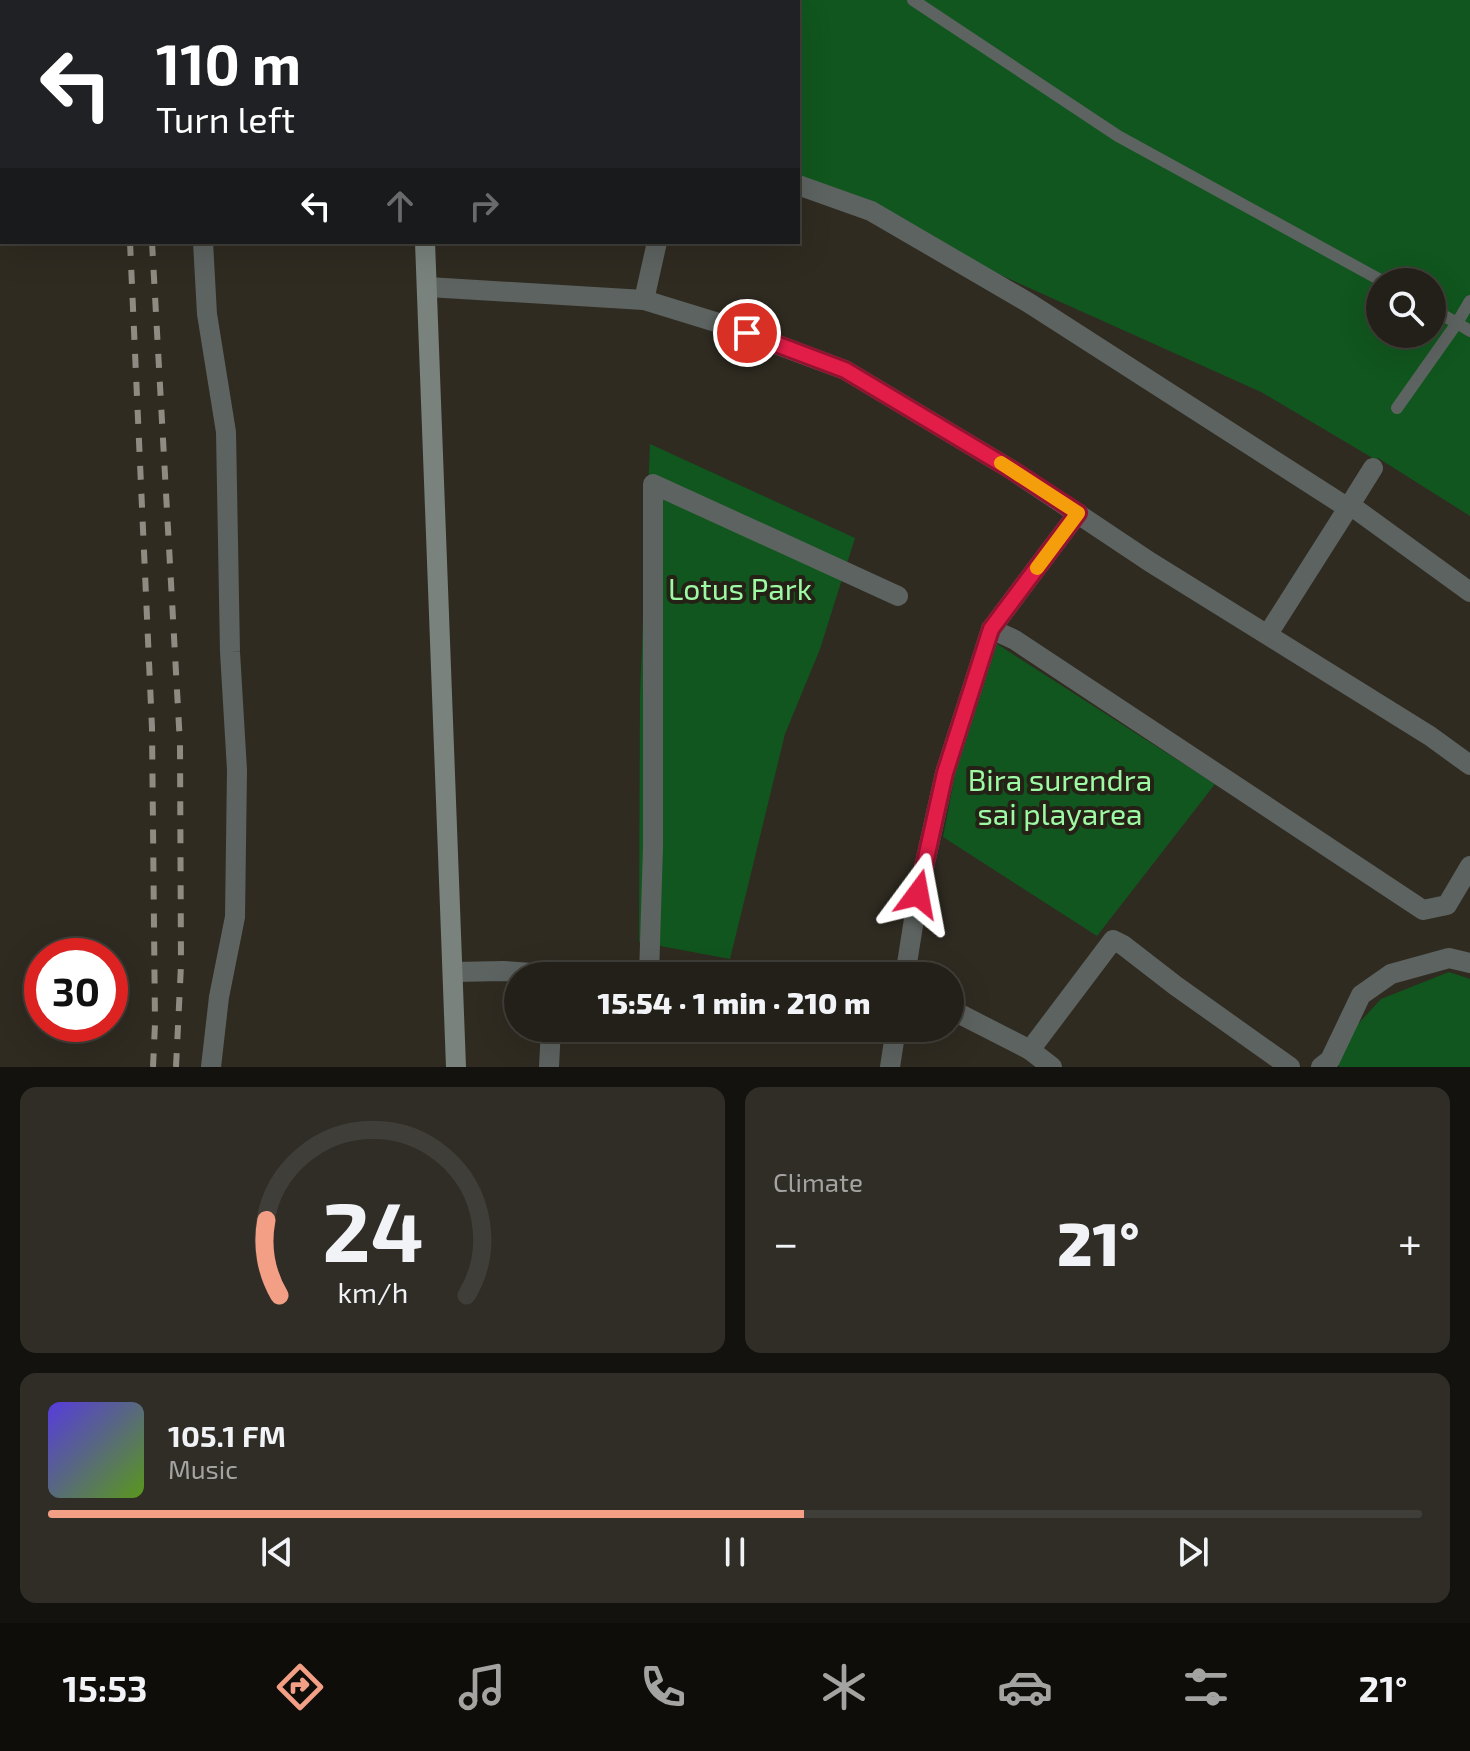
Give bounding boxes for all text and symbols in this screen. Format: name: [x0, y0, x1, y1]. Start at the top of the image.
text: 110 m: [156, 29, 301, 96]
icon: left: [24, 32, 128, 136]
text: Turn left: [156, 97, 295, 140]
icon: left: [294, 184, 338, 228]
icon: ahead: [378, 184, 422, 228]
icon: right: [462, 184, 506, 228]
map controls: [1366, 268, 1446, 348]
button: search: [1366, 268, 1446, 348]
pin: [713, 299, 781, 367]
icon: arrive: [725, 311, 769, 355]
park label: Lotus Park: [668, 570, 812, 606]
park label: Bira surendra sai playarea: [968, 761, 1152, 831]
position arrow: [876, 852, 960, 936]
speed limit sign: 30: [24, 938, 128, 1042]
text: 15:54 · 1 min · 210 m: [598, 984, 870, 1020]
text: Climate: [773, 1166, 863, 1197]
text: 24: [322, 1179, 423, 1279]
text: 21°: [1057, 1206, 1140, 1278]
text: −: [773, 1215, 799, 1268]
text: +: [1398, 1215, 1422, 1268]
text: km/h: [337, 1274, 408, 1309]
text: 105.1 FM: [168, 1417, 286, 1453]
text: Music: [168, 1453, 238, 1484]
icon: previous: [255, 1530, 299, 1574]
icon: pause: [713, 1530, 757, 1574]
icon: next: [1171, 1530, 1215, 1574]
icon: directions: [272, 1659, 328, 1715]
icon: music: [454, 1659, 510, 1715]
icon: phone: [635, 1659, 691, 1715]
icon: climate: [816, 1659, 872, 1715]
icon: car: [997, 1659, 1053, 1715]
icon: filters: [1178, 1659, 1234, 1715]
text: 15:53: [63, 1666, 147, 1709]
text: 21°: [1359, 1666, 1407, 1709]

